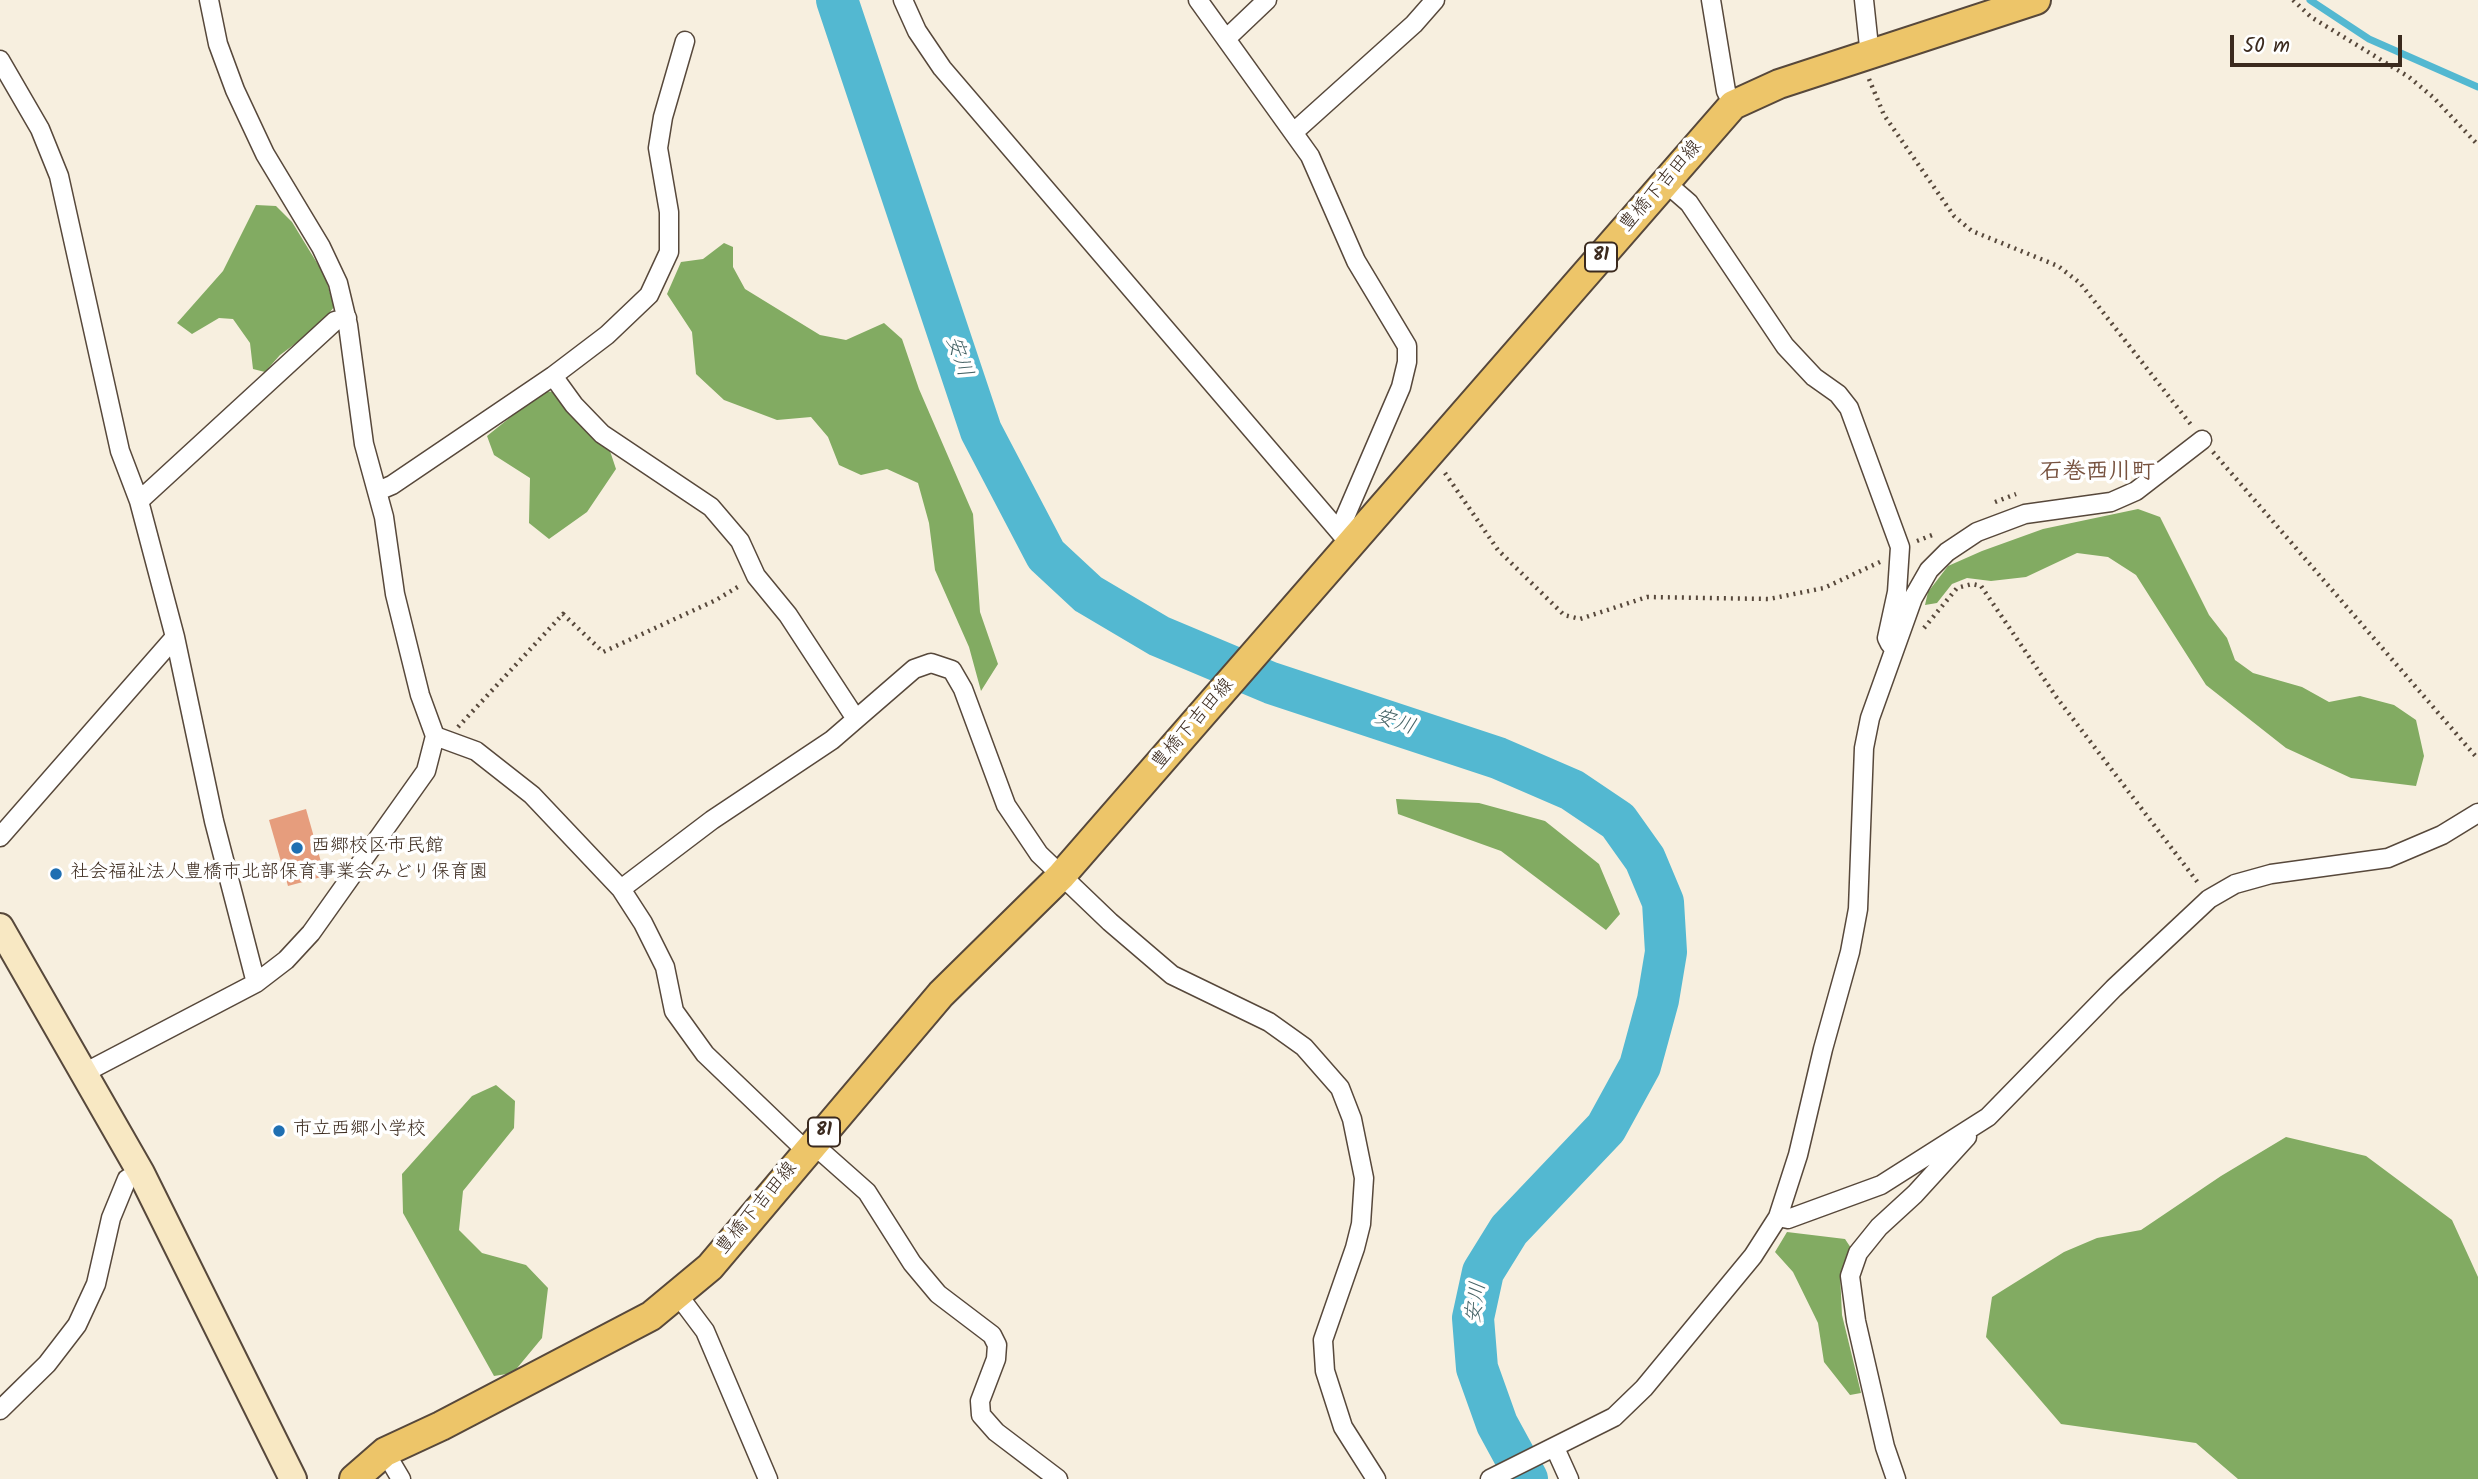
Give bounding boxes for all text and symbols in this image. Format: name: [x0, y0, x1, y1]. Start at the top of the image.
scale bar: [2233, 21, 2404, 65]
text: 50 m: [2243, 30, 2290, 63]
street label: 豊橋下吉田線: [1616, 137, 1708, 237]
road number: 81: [1585, 243, 1617, 272]
water label: 安川: [938, 333, 976, 381]
district label: 石巻西川町: [2040, 460, 2154, 488]
street label: 豊橋下吉田線: [1148, 675, 1240, 775]
water label: 安川: [1370, 706, 1418, 742]
place label: 西郷校区市民館: [311, 837, 444, 859]
marker: 西郷校区市民館: [289, 840, 305, 856]
place label: 社会福祉法人豊橋市北部保育事業会みどり保育園: [70, 863, 488, 885]
marker: 社会福祉法人豊橋市北部保育事業会みどり保育園: [48, 866, 64, 882]
road number: 81: [808, 1118, 840, 1147]
place label: 市立西郷小学校: [293, 1120, 426, 1142]
marker: 市立西郷小学校: [271, 1123, 287, 1139]
street label: 豊橋下吉田線: [713, 1158, 803, 1260]
water label: 安川: [1463, 1280, 1493, 1326]

